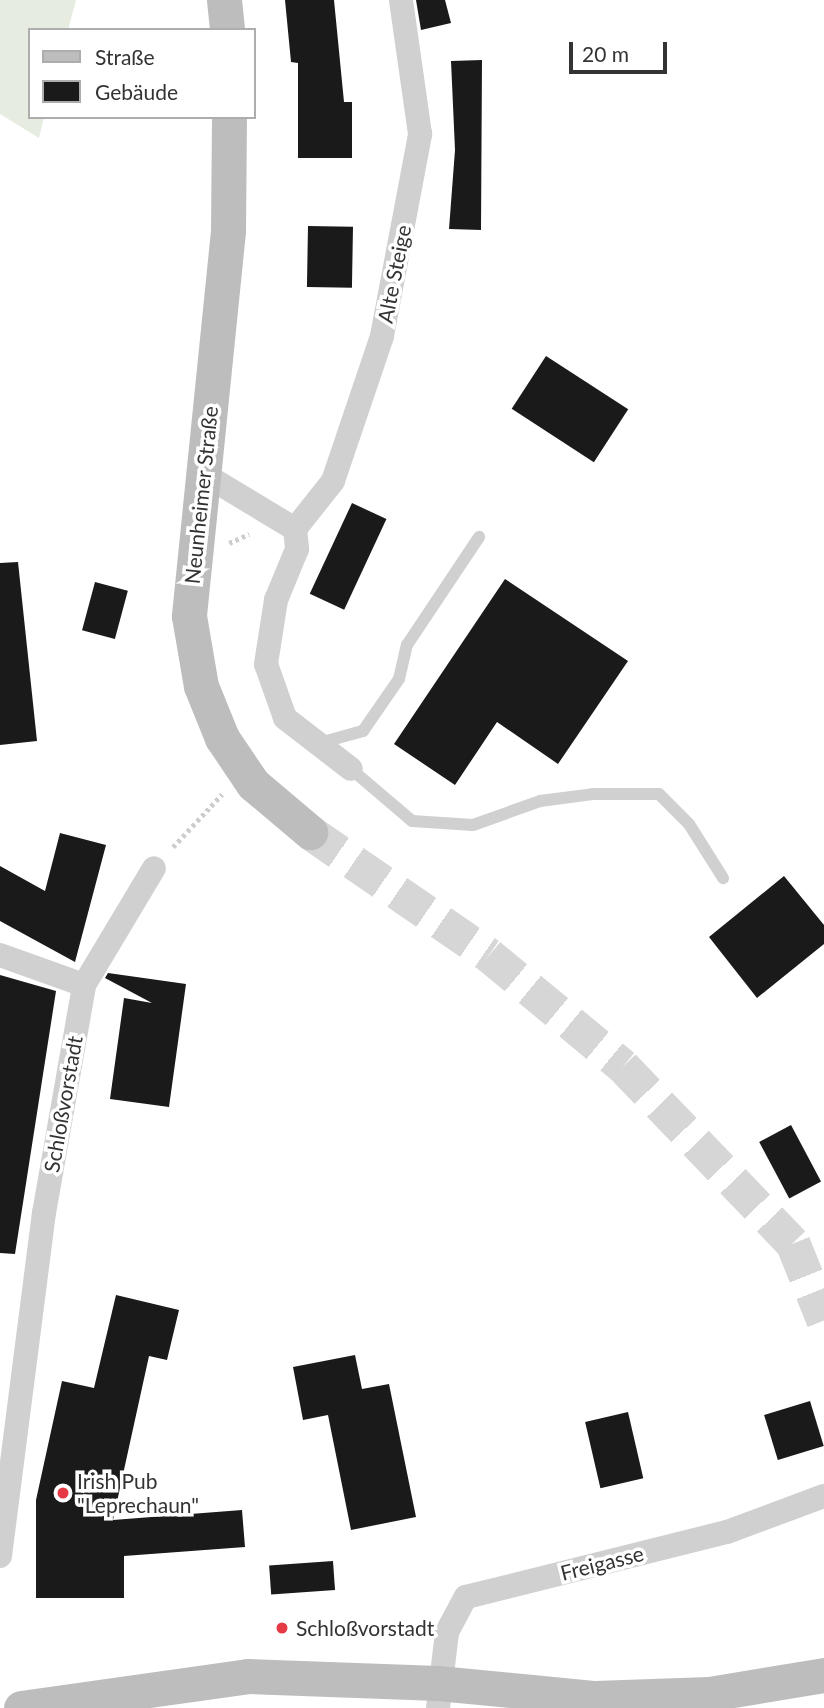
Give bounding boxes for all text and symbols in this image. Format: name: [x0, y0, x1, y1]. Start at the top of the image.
legend: [28, 28, 256, 119]
scale bar: [572, 28, 670, 72]
text: 20 m: [582, 41, 629, 66]
text: Straße: [95, 44, 155, 69]
text: Gebäude: [95, 79, 178, 104]
street label: Alte Steige: [372, 223, 416, 325]
street label: Neunheimer Straße: [179, 405, 223, 585]
street label: Schloßvorstadt: [39, 1034, 87, 1174]
place label: Irish Pub "Leprechaun": [77, 1468, 199, 1518]
marker: Irish Pub "Leprechaun": [55, 1485, 71, 1501]
street label: Freigasse: [558, 1540, 646, 1586]
place label: Schloßvorstadt: [296, 1615, 434, 1641]
marker: Schloßvorstadt: [274, 1620, 290, 1636]

